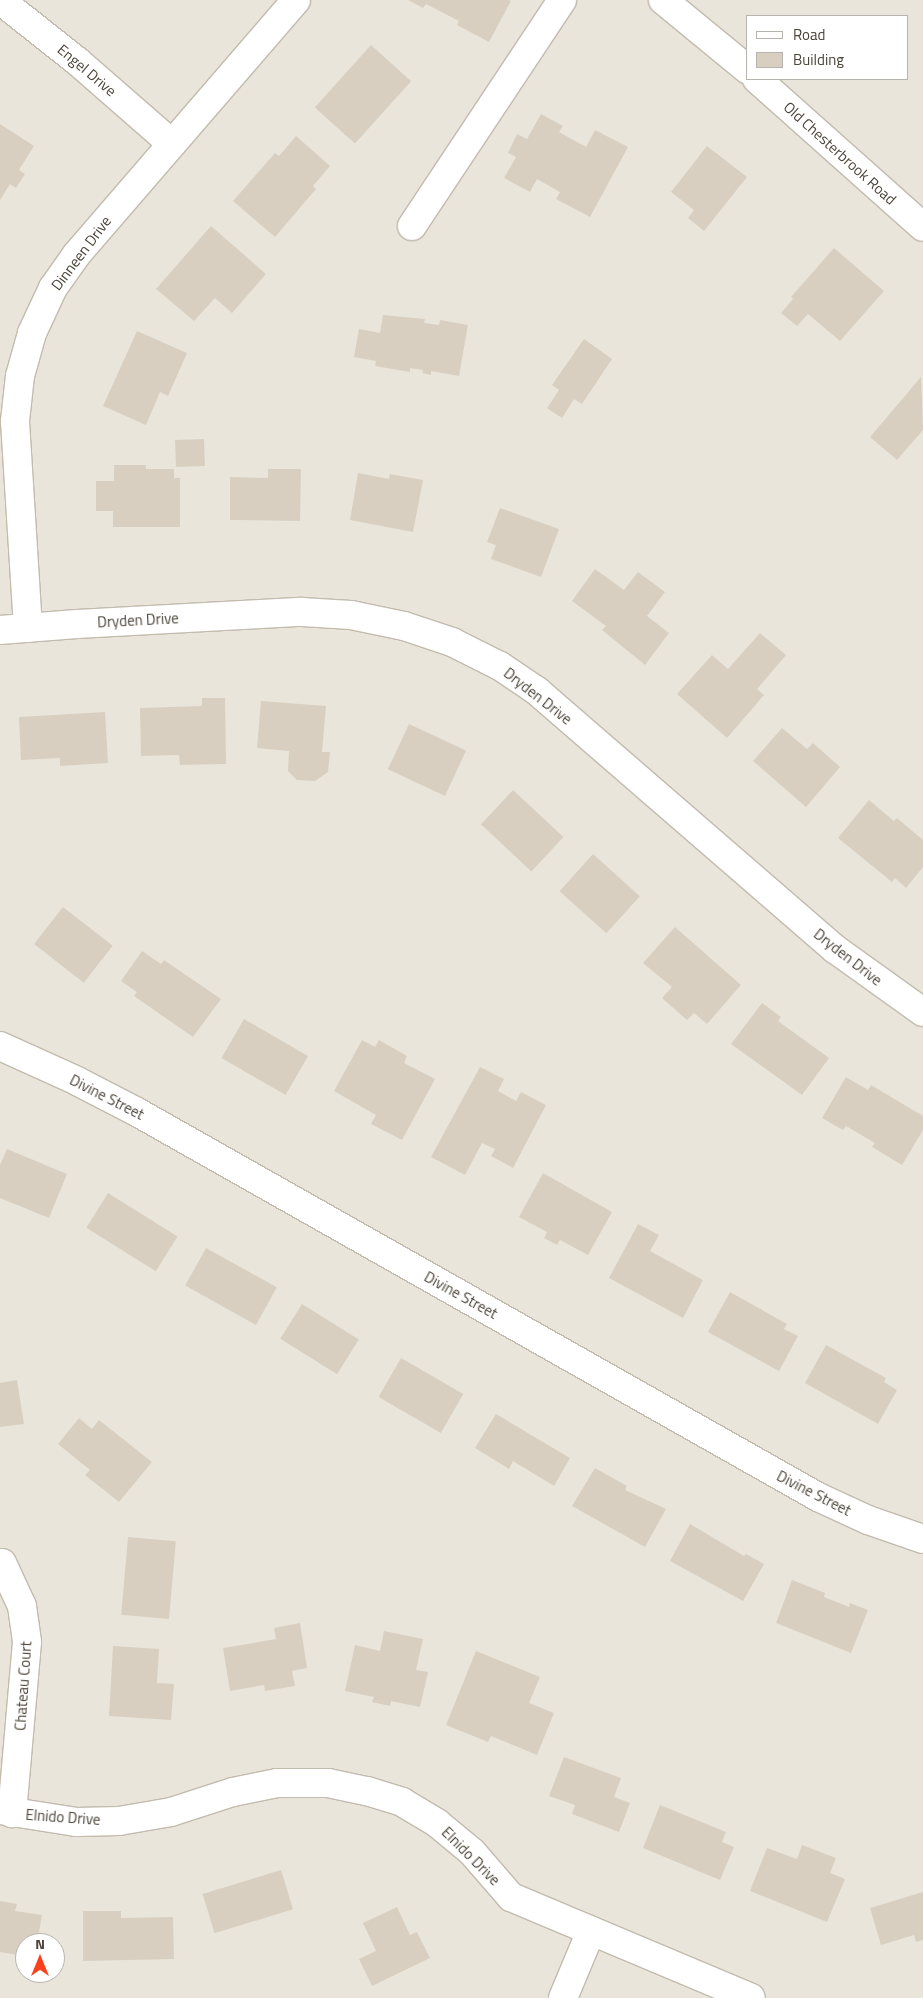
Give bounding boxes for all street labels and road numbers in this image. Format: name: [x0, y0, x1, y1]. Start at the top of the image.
street label: Engel Drive: [54, 40, 120, 100]
street label: Old Chesterbrook Road: [780, 98, 900, 208]
street label: Dinneen Drive: [47, 212, 115, 294]
street label: Dryden Drive: [97, 609, 179, 631]
street label: Dryden Drive: [500, 664, 576, 728]
street label: Dryden Drive: [810, 925, 886, 989]
street label: Divine Street: [67, 1071, 147, 1123]
street label: Divine Street: [421, 1267, 501, 1323]
street label: Divine Street: [774, 1467, 854, 1519]
street label: Chateau Court: [11, 1641, 35, 1731]
street label: Elnido Drive: [25, 1805, 101, 1829]
street label: Elnido Drive: [438, 1823, 504, 1889]

